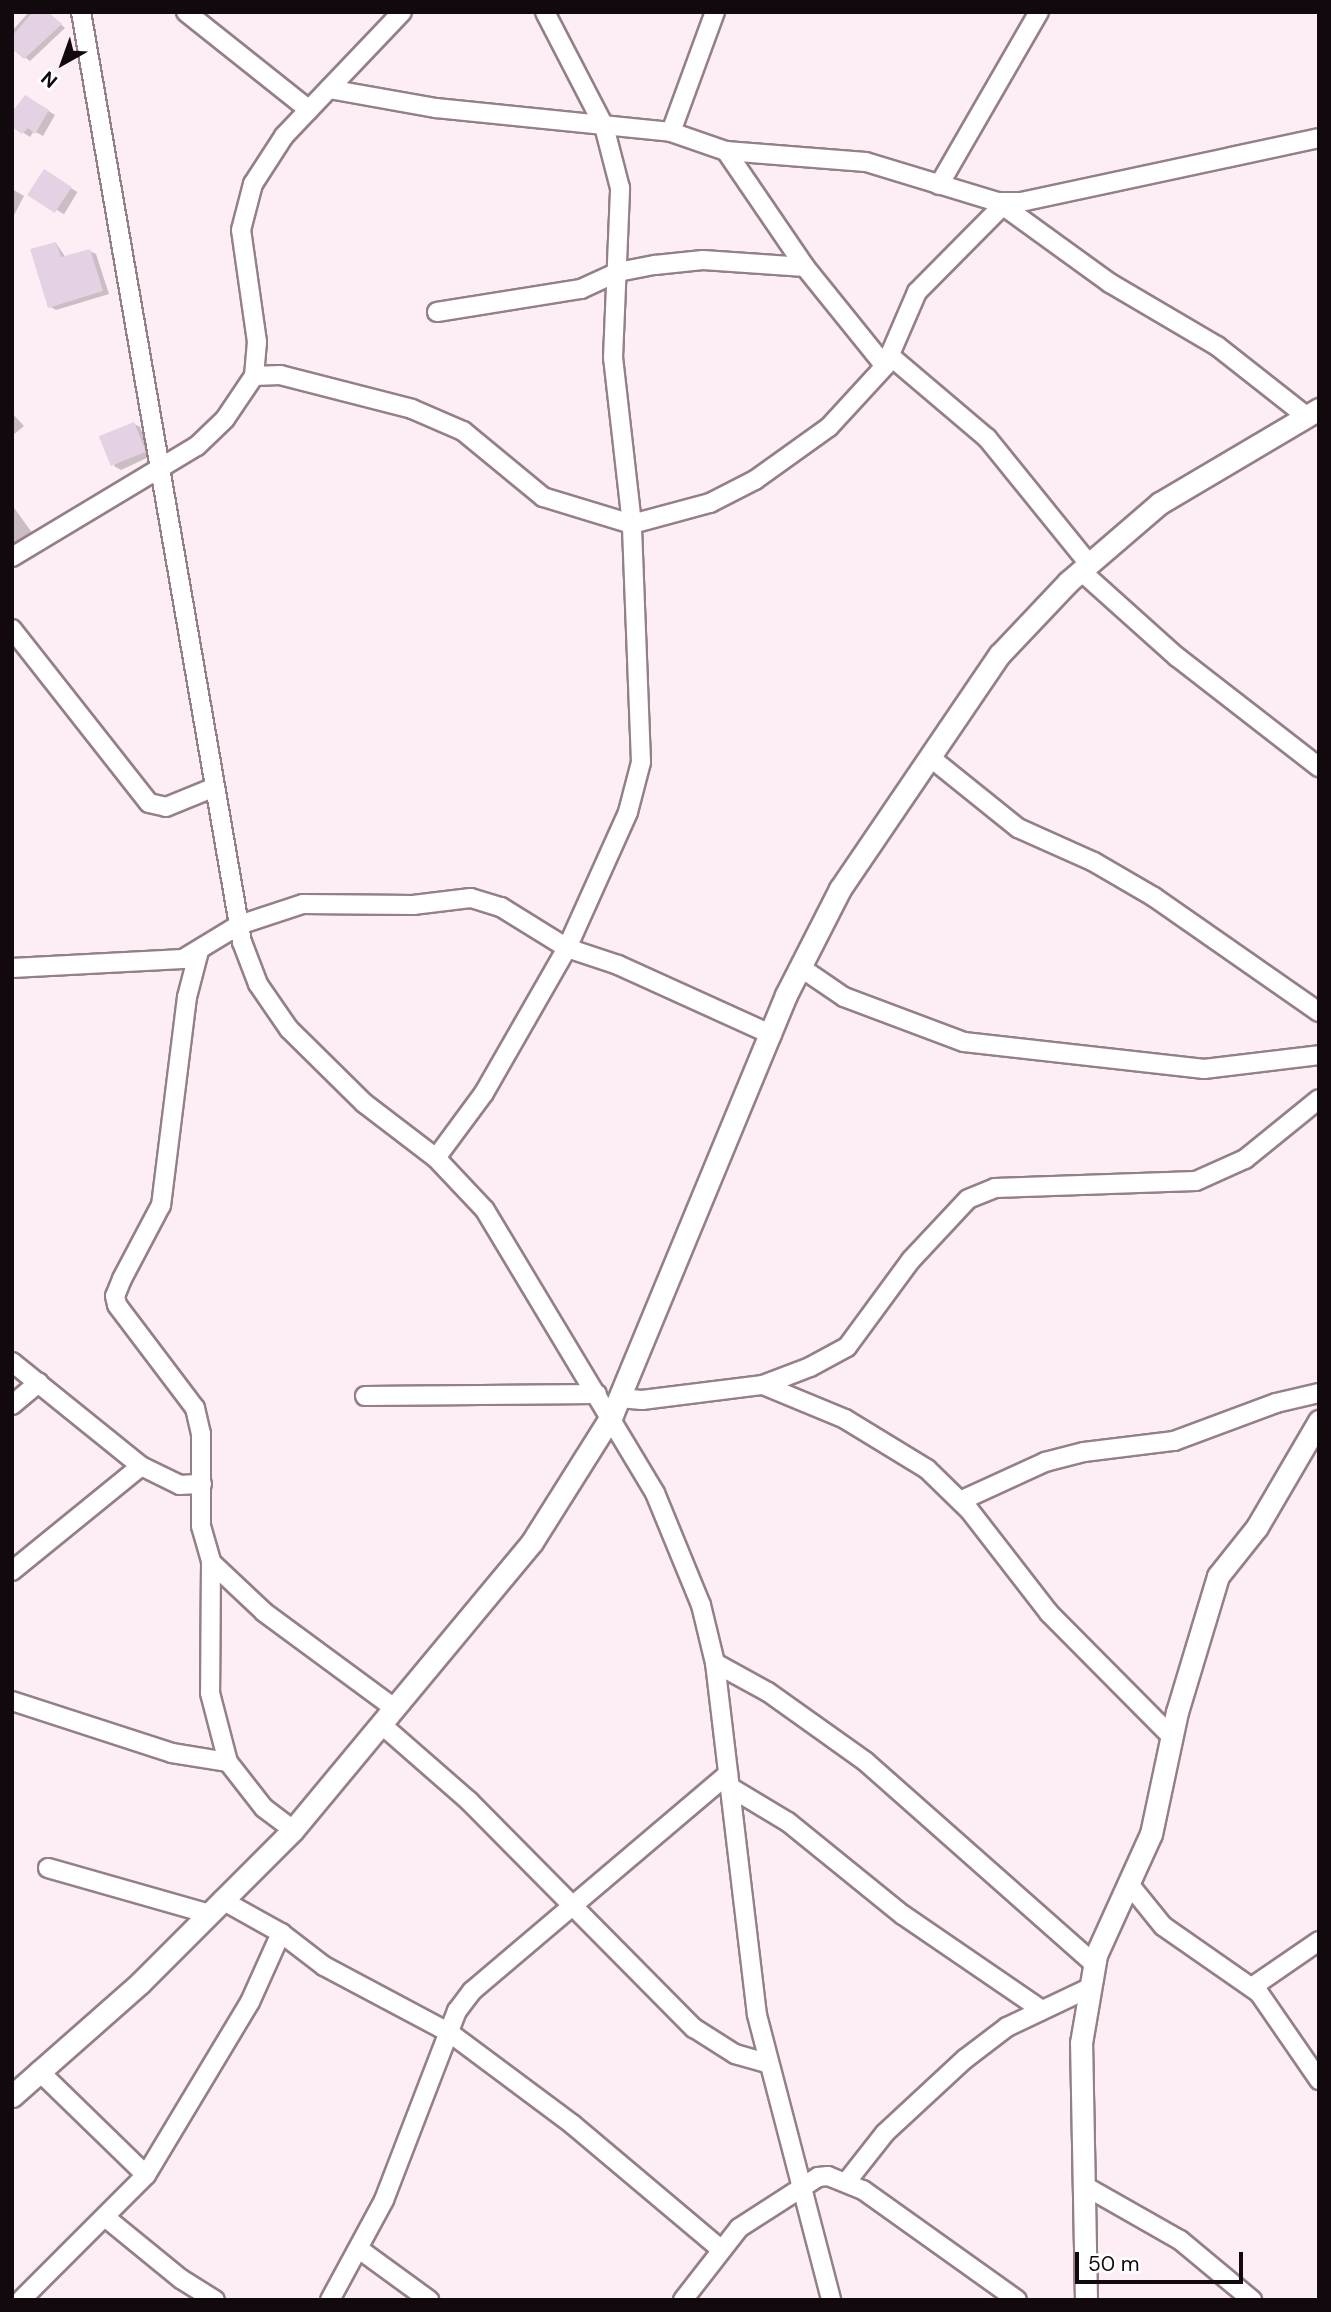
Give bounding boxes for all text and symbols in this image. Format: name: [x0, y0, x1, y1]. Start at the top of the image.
north arrow: [28, 28, 98, 98]
text: N: [36, 65, 63, 94]
scale bar: [1079, 2238, 1247, 2282]
text: 50 m: [1088, 2250, 1139, 2278]

